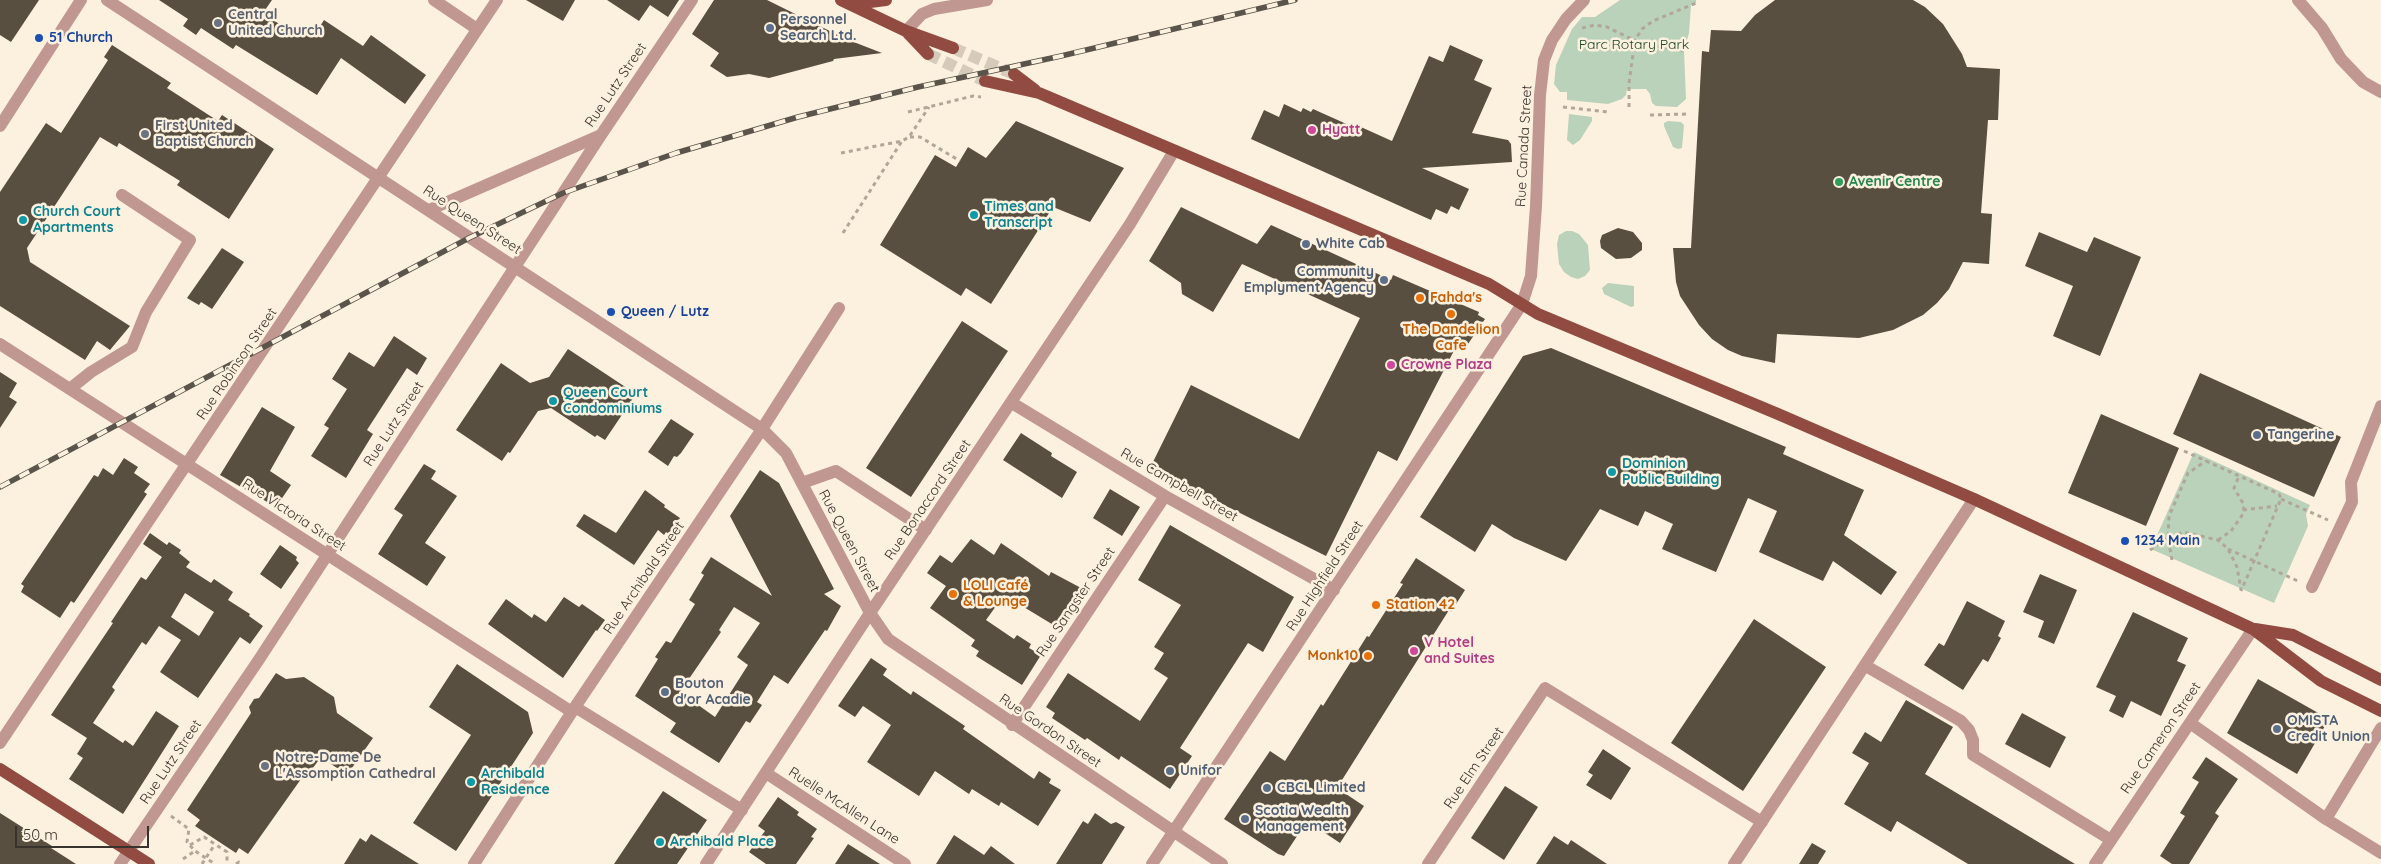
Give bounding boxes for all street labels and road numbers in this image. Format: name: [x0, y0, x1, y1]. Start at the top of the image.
street label: Rue Lutz Street: [582, 40, 650, 130]
street label: Rue Canada Street: [1512, 85, 1536, 207]
street label: Rue Queen Street: [420, 182, 524, 258]
street label: Rue Robinson Street: [193, 305, 281, 423]
street label: Rue Lutz Street: [360, 378, 428, 470]
street label: Rue Bonaccord Street: [881, 437, 975, 563]
street label: Rue Campbell Street: [1117, 445, 1241, 525]
street label: Rue Victoria Street: [239, 475, 349, 555]
street label: Rue Queen Street: [815, 487, 883, 595]
street label: Rue Highfield Street: [1283, 518, 1367, 634]
street label: Rue Archibald Street: [600, 519, 688, 637]
street label: Rue Sangster Street: [1033, 544, 1119, 660]
street label: Rue Cameron Street: [2117, 679, 2205, 797]
street label: Rue Gordon Street: [996, 691, 1104, 771]
street label: Rue Lutz Street: [137, 717, 205, 807]
street label: Rue Elm Street: [1440, 724, 1508, 812]
street label: Ruelle McAllen Lane: [785, 764, 903, 848]

